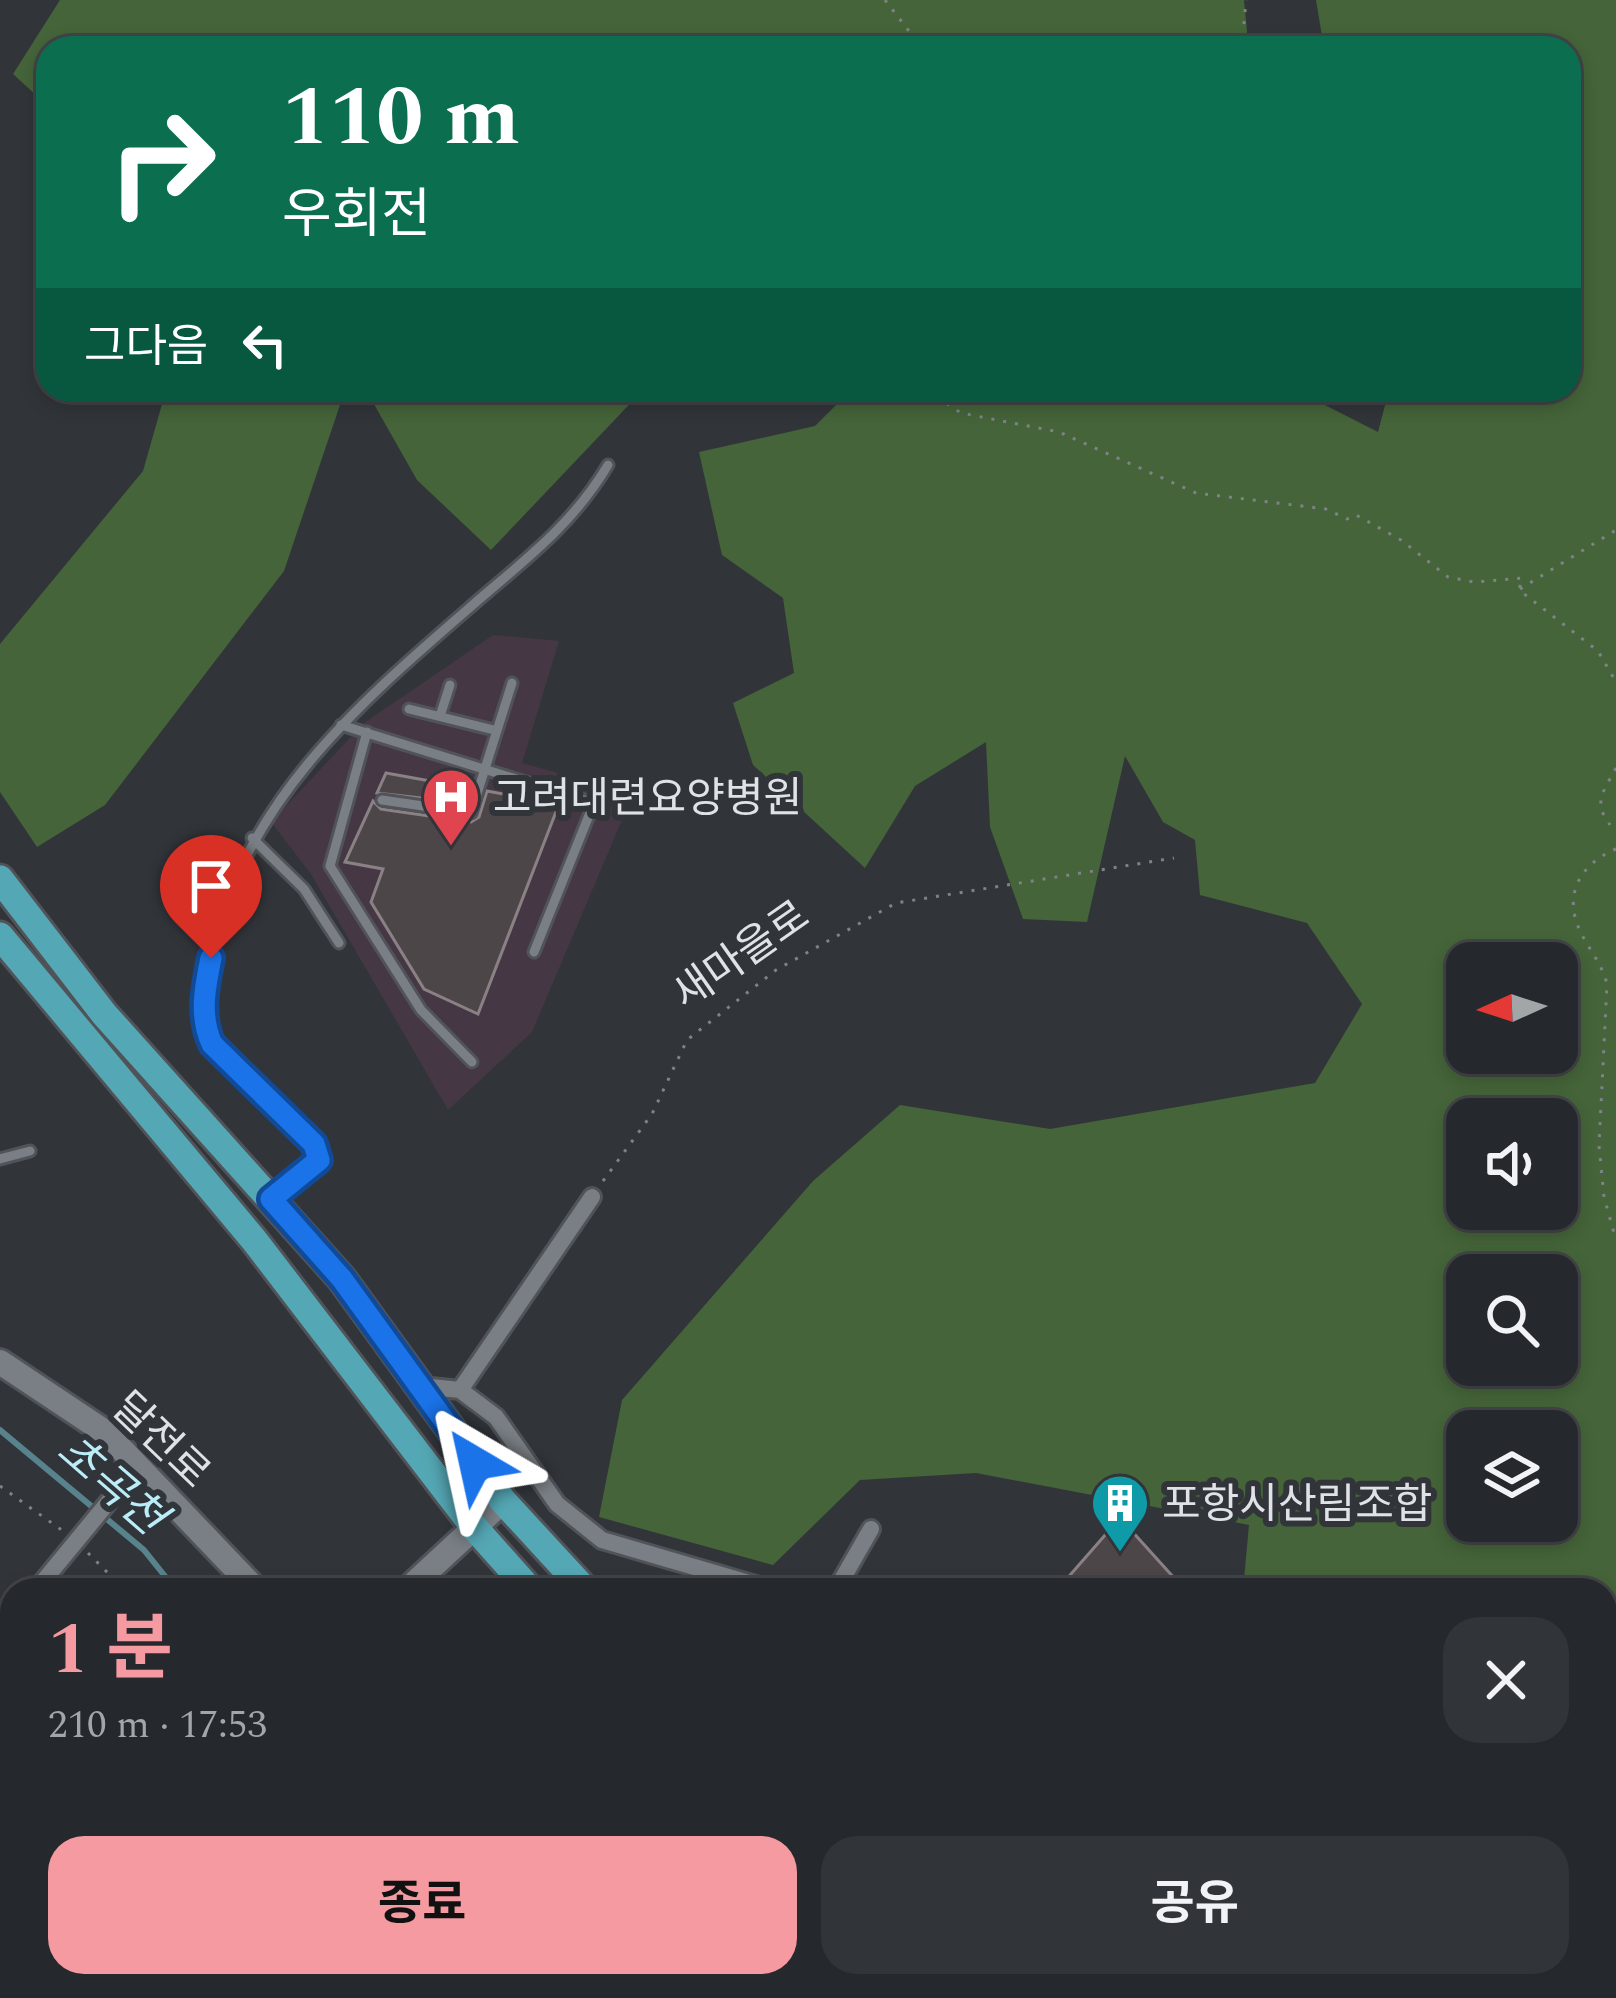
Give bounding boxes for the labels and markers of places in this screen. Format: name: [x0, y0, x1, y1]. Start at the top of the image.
hospital icon: 고려대련요양병원: [420, 766, 482, 848]
place label: 고려대련요양병원: [493, 768, 802, 831]
pin: [160, 835, 262, 958]
building icon: 포항시산림조합: [1089, 1472, 1151, 1554]
place label: 포항시산림조합: [1162, 1474, 1432, 1537]

